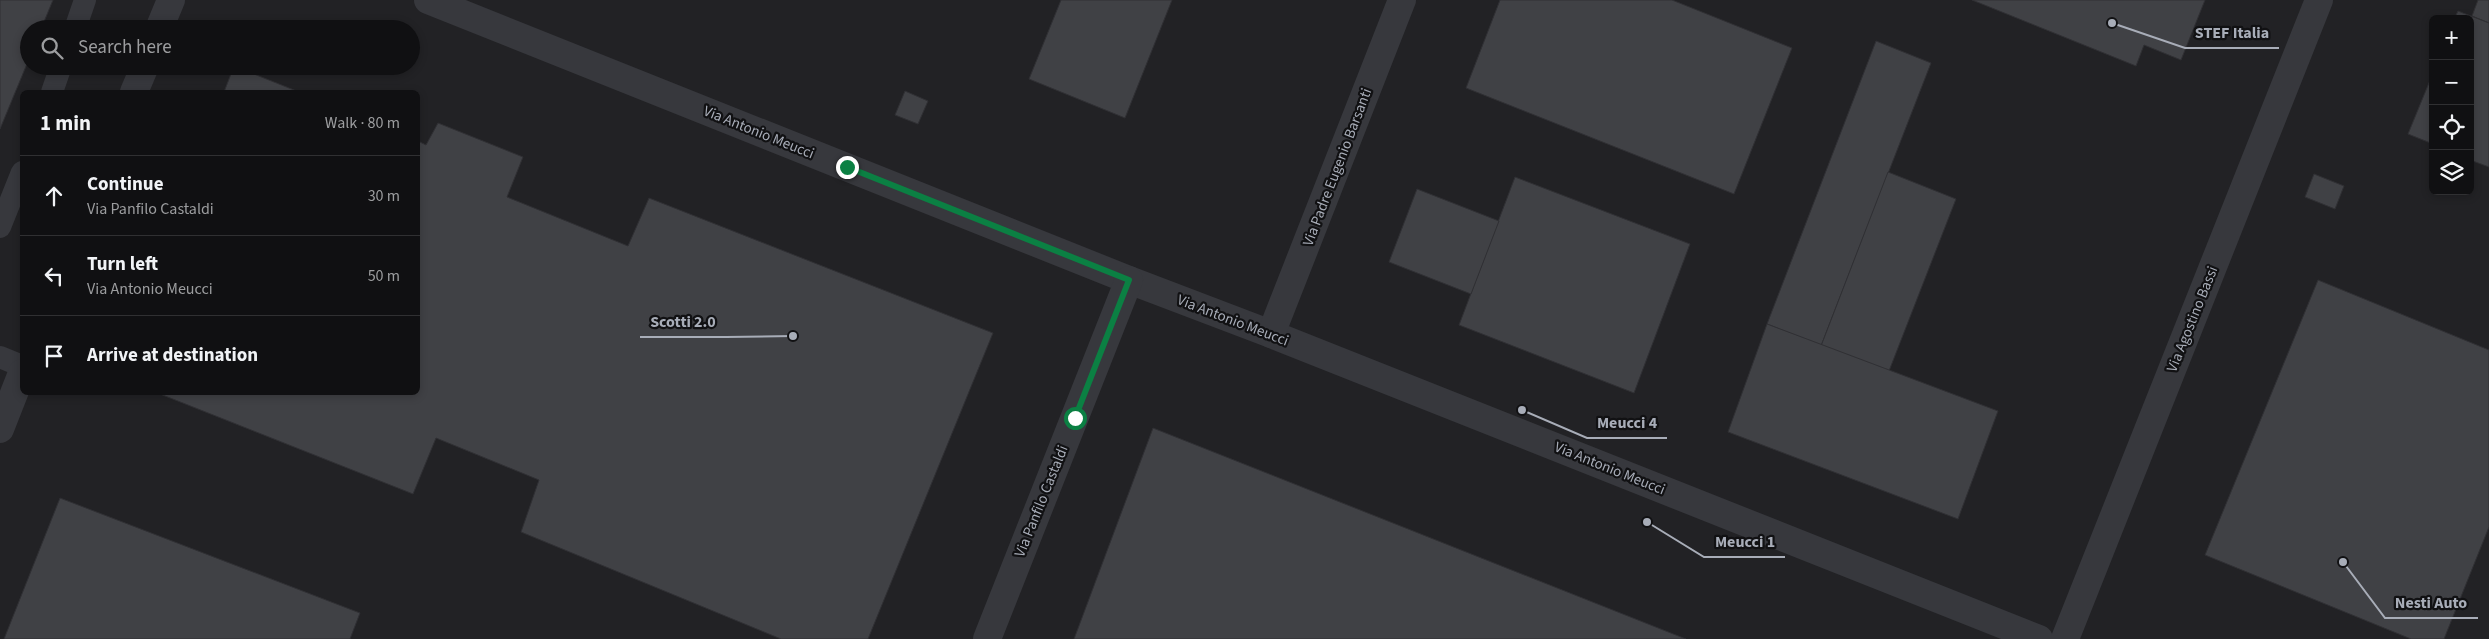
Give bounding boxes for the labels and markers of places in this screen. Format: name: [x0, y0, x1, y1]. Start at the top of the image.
callout: STEF Italia: [2185, 17, 2279, 48]
callout: Scotti 2.0: [640, 306, 726, 337]
callout: Meucci 4: [1587, 407, 1667, 438]
callout: Meucci 1: [1704, 526, 1785, 557]
callout: Nesti Auto: [2385, 587, 2478, 618]

